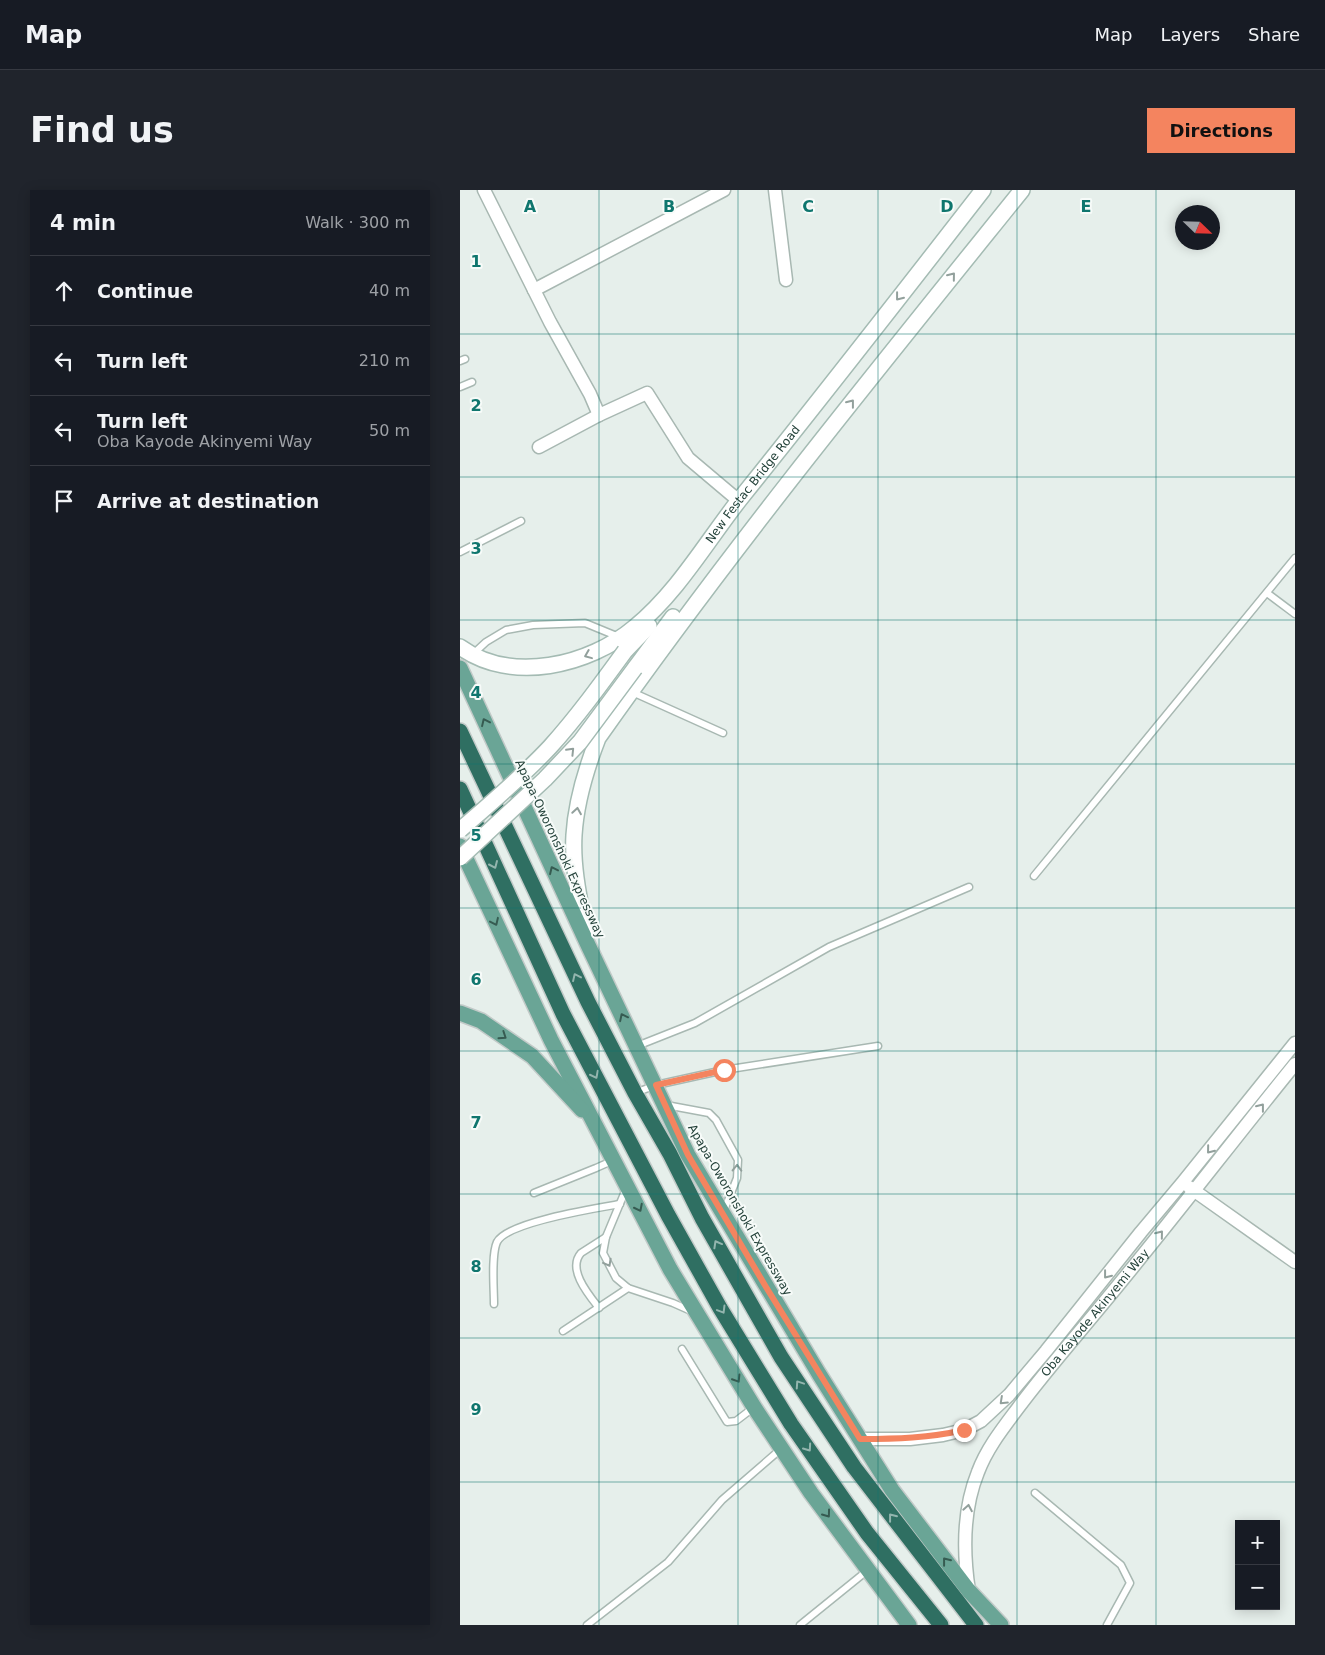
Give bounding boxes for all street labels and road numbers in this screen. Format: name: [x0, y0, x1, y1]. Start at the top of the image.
street label: New Festac Bridge Road: [703, 423, 803, 546]
street label: Apapa-Oworonshoki Expressway: [512, 757, 608, 941]
street label: Apapa-Oworonshoki Expressway: [685, 1122, 795, 1298]
street label: Oba Kayode Akinyemi Way: [1038, 1246, 1152, 1380]

